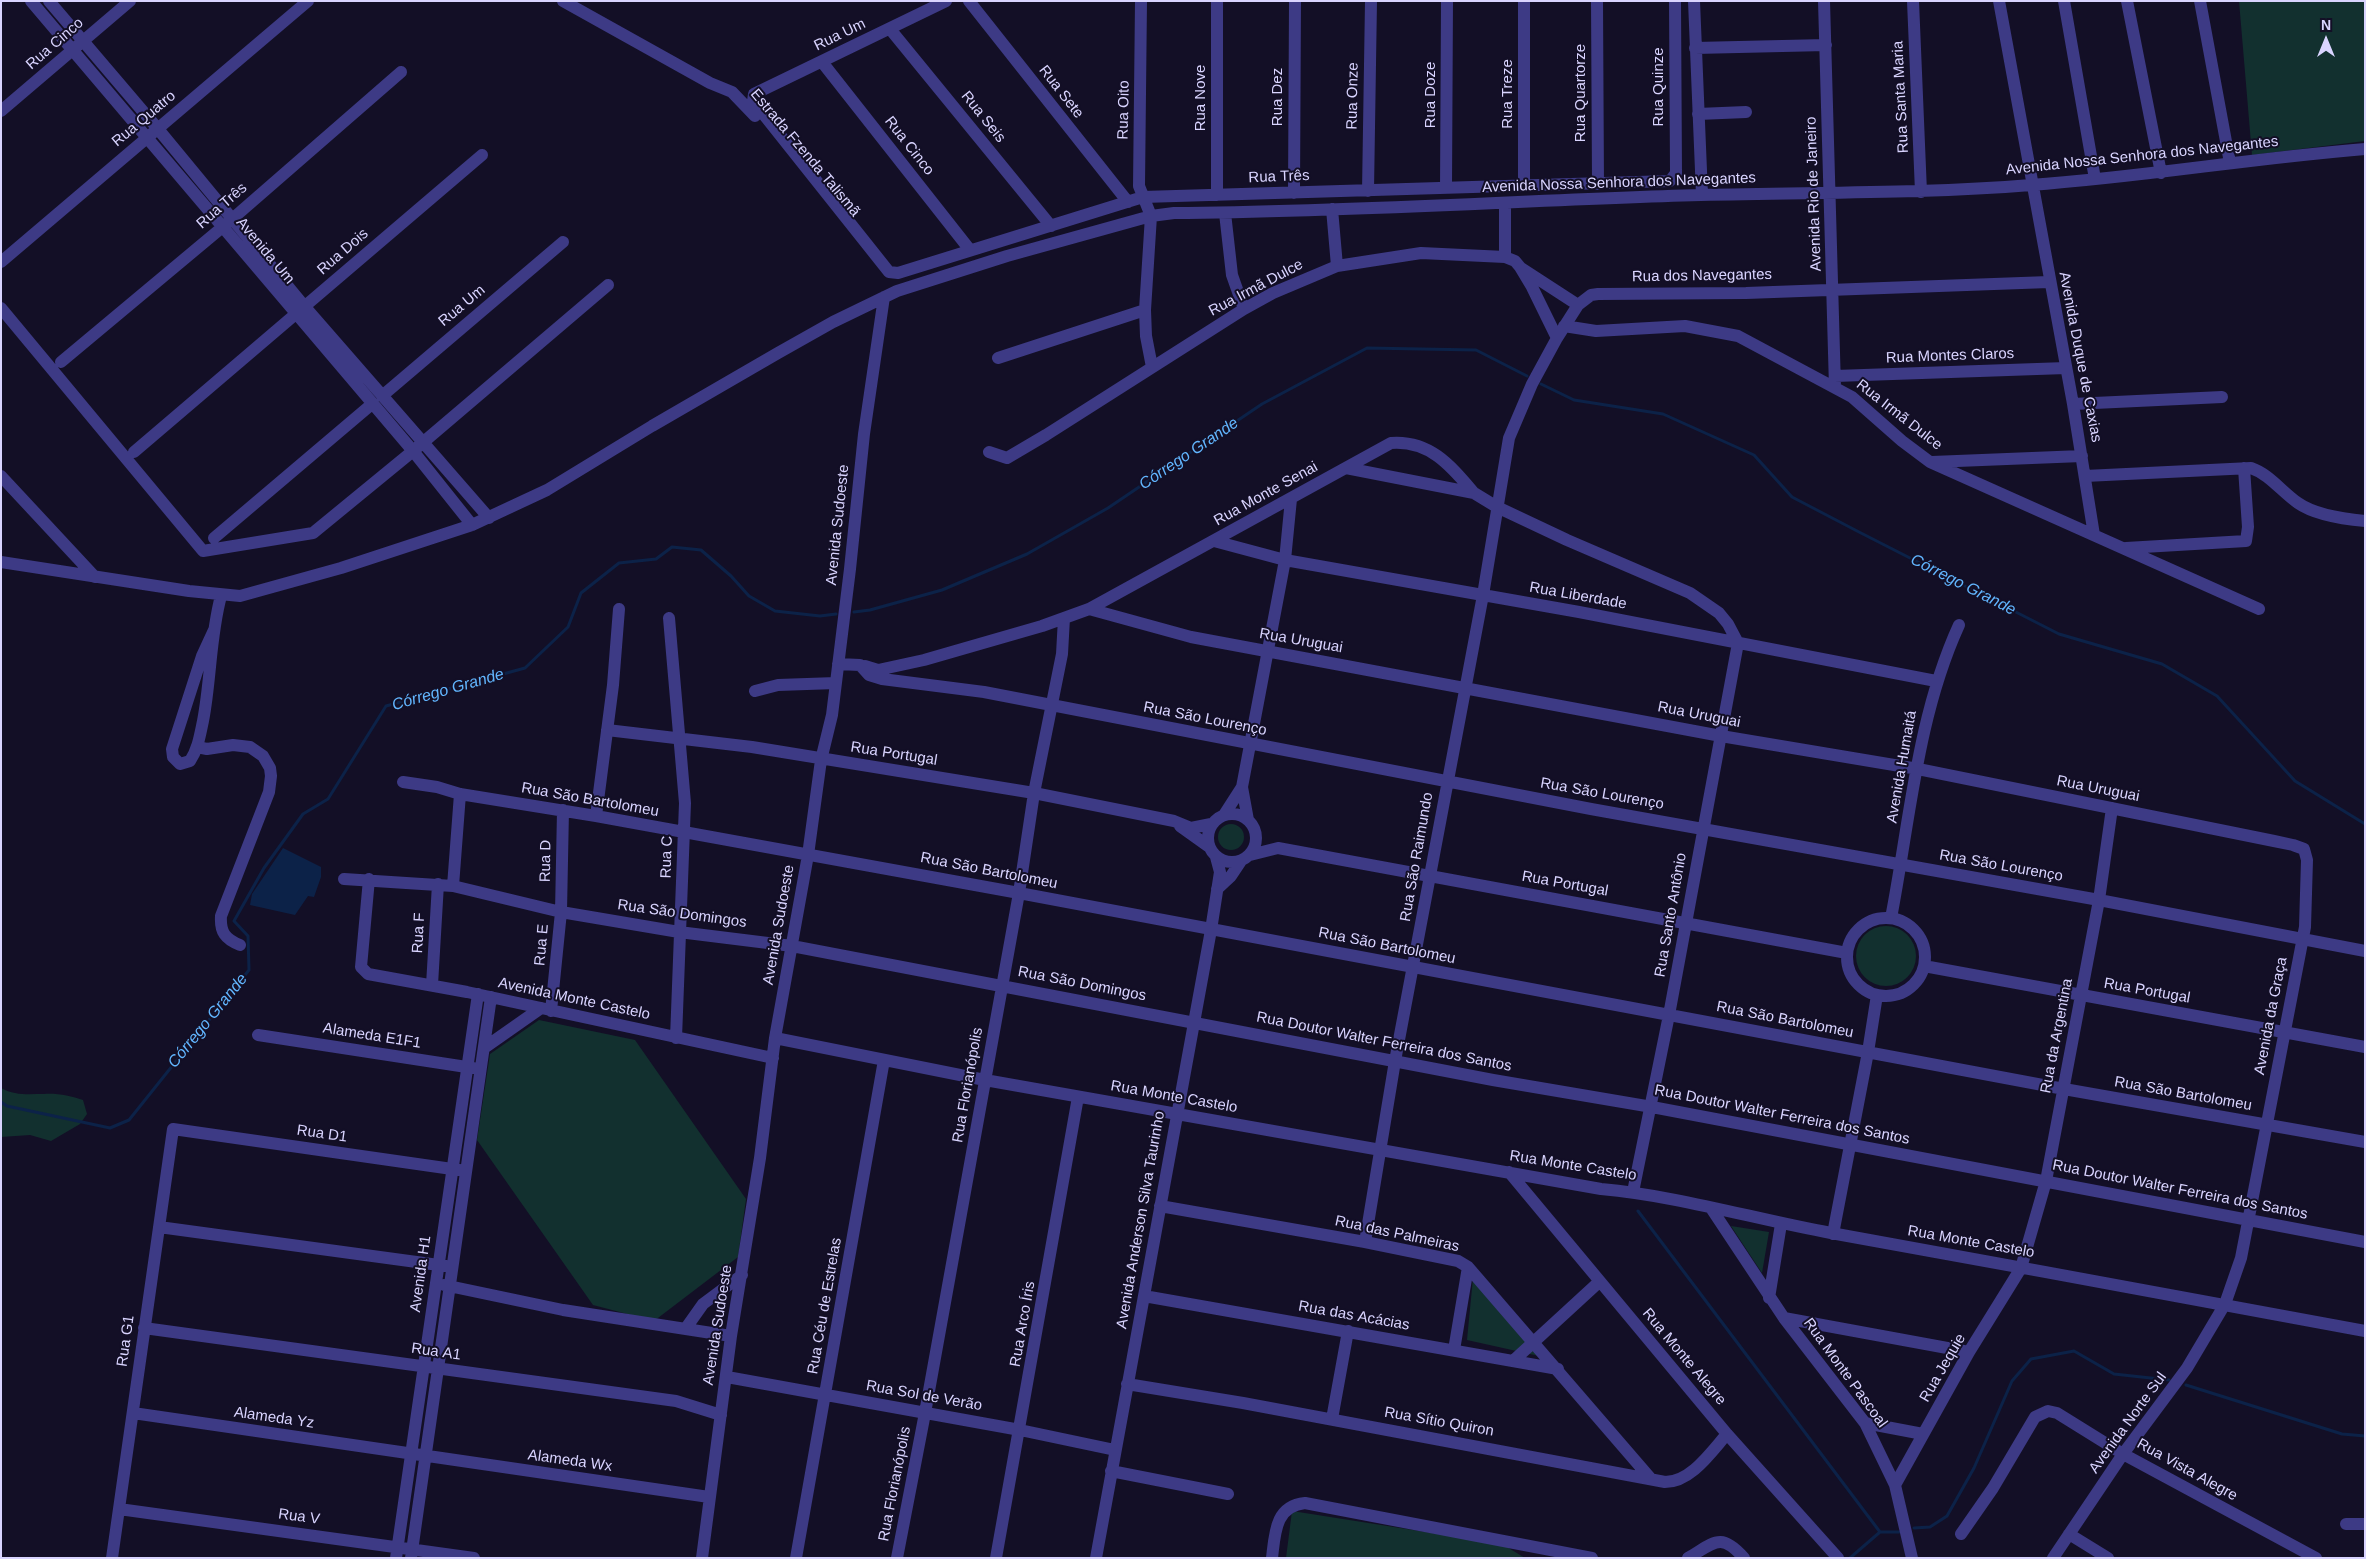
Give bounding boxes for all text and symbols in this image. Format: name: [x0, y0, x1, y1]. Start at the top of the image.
street label: Rua Cinco: [23, 14, 87, 74]
street label: Rua Um: [811, 15, 869, 55]
north arrow: [2301, 15, 2351, 65]
text: N: [2321, 17, 2331, 33]
street label: Rua Santa Maria: [1889, 40, 1913, 154]
street label: Rua Quartorze: [1572, 44, 1590, 142]
street label: Rua Quinze: [1650, 47, 1668, 127]
street label: Rua Treze: [1499, 59, 1517, 129]
street label: Rua Sete: [1035, 62, 1087, 122]
street label: Rua Onze: [1343, 62, 1363, 130]
street label: Rua Doze: [1422, 62, 1440, 128]
street label: Rua Nove: [1192, 65, 1210, 131]
street label: Rua Dez: [1269, 68, 1287, 126]
street label: Rua Oito: [1114, 80, 1134, 140]
street label: Estrada Fzenda Talismã: [746, 86, 864, 220]
street label: Rua Quatro: [109, 87, 179, 151]
street label: Rua Seis: [957, 88, 1009, 146]
street label: Rua Cinco: [880, 113, 938, 179]
street label: Avenida Rio de Janeiro: [1802, 116, 1826, 272]
street label: Avenida Nossa Senhora dos Navegantes: [2005, 133, 2279, 179]
street label: Rua Três: [1248, 167, 1310, 187]
street label: Avenida Nossa Senhora dos Navegantes: [1482, 169, 1756, 197]
street label: Rua Três: [193, 179, 251, 233]
street label: Avenida Um: [232, 214, 298, 288]
street label: Rua Dois: [314, 225, 372, 279]
street label: Rua Irmã Dulce: [1206, 256, 1306, 320]
street label: Rua dos Navegantes: [1632, 266, 1772, 286]
street label: Avenida Duque de Caxias: [2055, 270, 2105, 444]
street label: Rua Um: [435, 281, 489, 331]
street label: Rua Montes Claros: [1886, 345, 2014, 367]
street label: Rua Irmã Dulce: [1852, 376, 1946, 454]
water label: Córrego Grande: [1136, 414, 1242, 494]
street label: Rua Monte Senai: [1211, 458, 1321, 530]
street label: Avenida Sudoeste: [823, 464, 853, 586]
water label: Córrego Grande: [1907, 550, 2019, 620]
street label: Rua Liberdade: [1528, 579, 1628, 613]
street label: Rua Uruguai: [1258, 625, 1344, 657]
water label: Córrego Grande: [390, 665, 506, 715]
street label: Rua São Lourenço: [1142, 698, 1268, 740]
street label: Rua Uruguai: [1656, 698, 1742, 732]
street label: Avenida Humaitá: [1883, 709, 1921, 825]
street label: Rua Portugal: [849, 738, 939, 770]
street label: Rua Uruguai: [2055, 772, 2141, 806]
street label: Rua São Lourenço: [1539, 774, 1665, 814]
street label: Rua São Bartolomeu: [520, 779, 660, 821]
street label: Rua São Raimundo: [1397, 791, 1437, 923]
street label: Rua C: [657, 835, 677, 879]
street label: Rua D: [537, 840, 555, 882]
street label: Rua São Lourenço: [1938, 846, 2064, 886]
street label: Rua São Bartolomeu: [919, 849, 1059, 893]
street label: Rua Santo Antônio: [1651, 851, 1691, 979]
street label: Avenida Sudoeste: [760, 864, 798, 986]
street label: Rua Portugal: [1520, 868, 1610, 900]
street label: Rua São Domingos: [616, 896, 748, 932]
street label: Rua F: [409, 912, 429, 954]
street label: Rua E: [531, 923, 553, 967]
street label: Rua São Bartolomeu: [1317, 924, 1457, 968]
street label: Avenida da Graça: [2251, 955, 2291, 1077]
street label: Rua São Domingos: [1016, 963, 1148, 1005]
water label: Córrego Grande: [164, 970, 252, 1072]
street label: Avenida Monte Castelo: [496, 974, 652, 1024]
street label: Rua Portugal: [2102, 975, 2192, 1007]
street label: Rua da Argentina: [2037, 977, 2077, 1095]
street label: Rua São Bartolomeu: [1715, 998, 1855, 1042]
street label: Rua Doutor Walter Ferreira dos Santos: [1255, 1008, 1513, 1076]
street label: Alameda E1F1: [322, 1019, 422, 1053]
street label: Rua Florianópolis: [949, 1026, 987, 1144]
street label: Rua São Bartolomeu: [2113, 1073, 2253, 1115]
street label: Rua Monte Castelo: [1109, 1077, 1239, 1117]
street label: Rua Doutor Walter Ferreira dos Santos: [1653, 1081, 1911, 1149]
street label: Avenida Anderson Silva Taurinho: [1113, 1110, 1169, 1330]
street label: Rua D1: [296, 1122, 348, 1146]
street label: Rua Monte Castelo: [1508, 1147, 1638, 1185]
street label: Rua Doutor Walter Ferreira dos Santos: [2051, 1156, 2309, 1224]
street label: Rua das Palmeiras: [1333, 1212, 1461, 1256]
street label: Rua Monte Castelo: [1906, 1222, 2036, 1262]
street label: Avenida H1: [407, 1234, 435, 1314]
street label: Rua Céu de Estrelas: [804, 1236, 846, 1376]
street label: Avenida Sudoeste: [700, 1264, 736, 1386]
street label: Rua Arco Íris: [1007, 1280, 1039, 1368]
street label: Rua das Acácias: [1297, 1297, 1411, 1335]
street label: Rua Monte Alegre: [1638, 1305, 1730, 1409]
street label: Rua G1: [113, 1314, 139, 1368]
street label: Rua Monte Pascoal: [1799, 1315, 1891, 1431]
street label: Rua Jequie: [1916, 1331, 1970, 1405]
street label: Rua A1: [410, 1340, 462, 1364]
street label: Avenida Norte Sul: [2085, 1369, 2171, 1477]
street label: Rua Sol de Verão: [865, 1377, 983, 1415]
street label: Alameda Yz: [233, 1403, 315, 1433]
street label: Rua Sítio Quiron: [1383, 1404, 1495, 1440]
street label: Rua Florianópolis: [875, 1425, 915, 1543]
street label: Rua Vista Alegre: [2134, 1435, 2240, 1505]
street label: Alameda Wx: [527, 1446, 613, 1476]
street label: Rua V: [277, 1505, 321, 1529]

